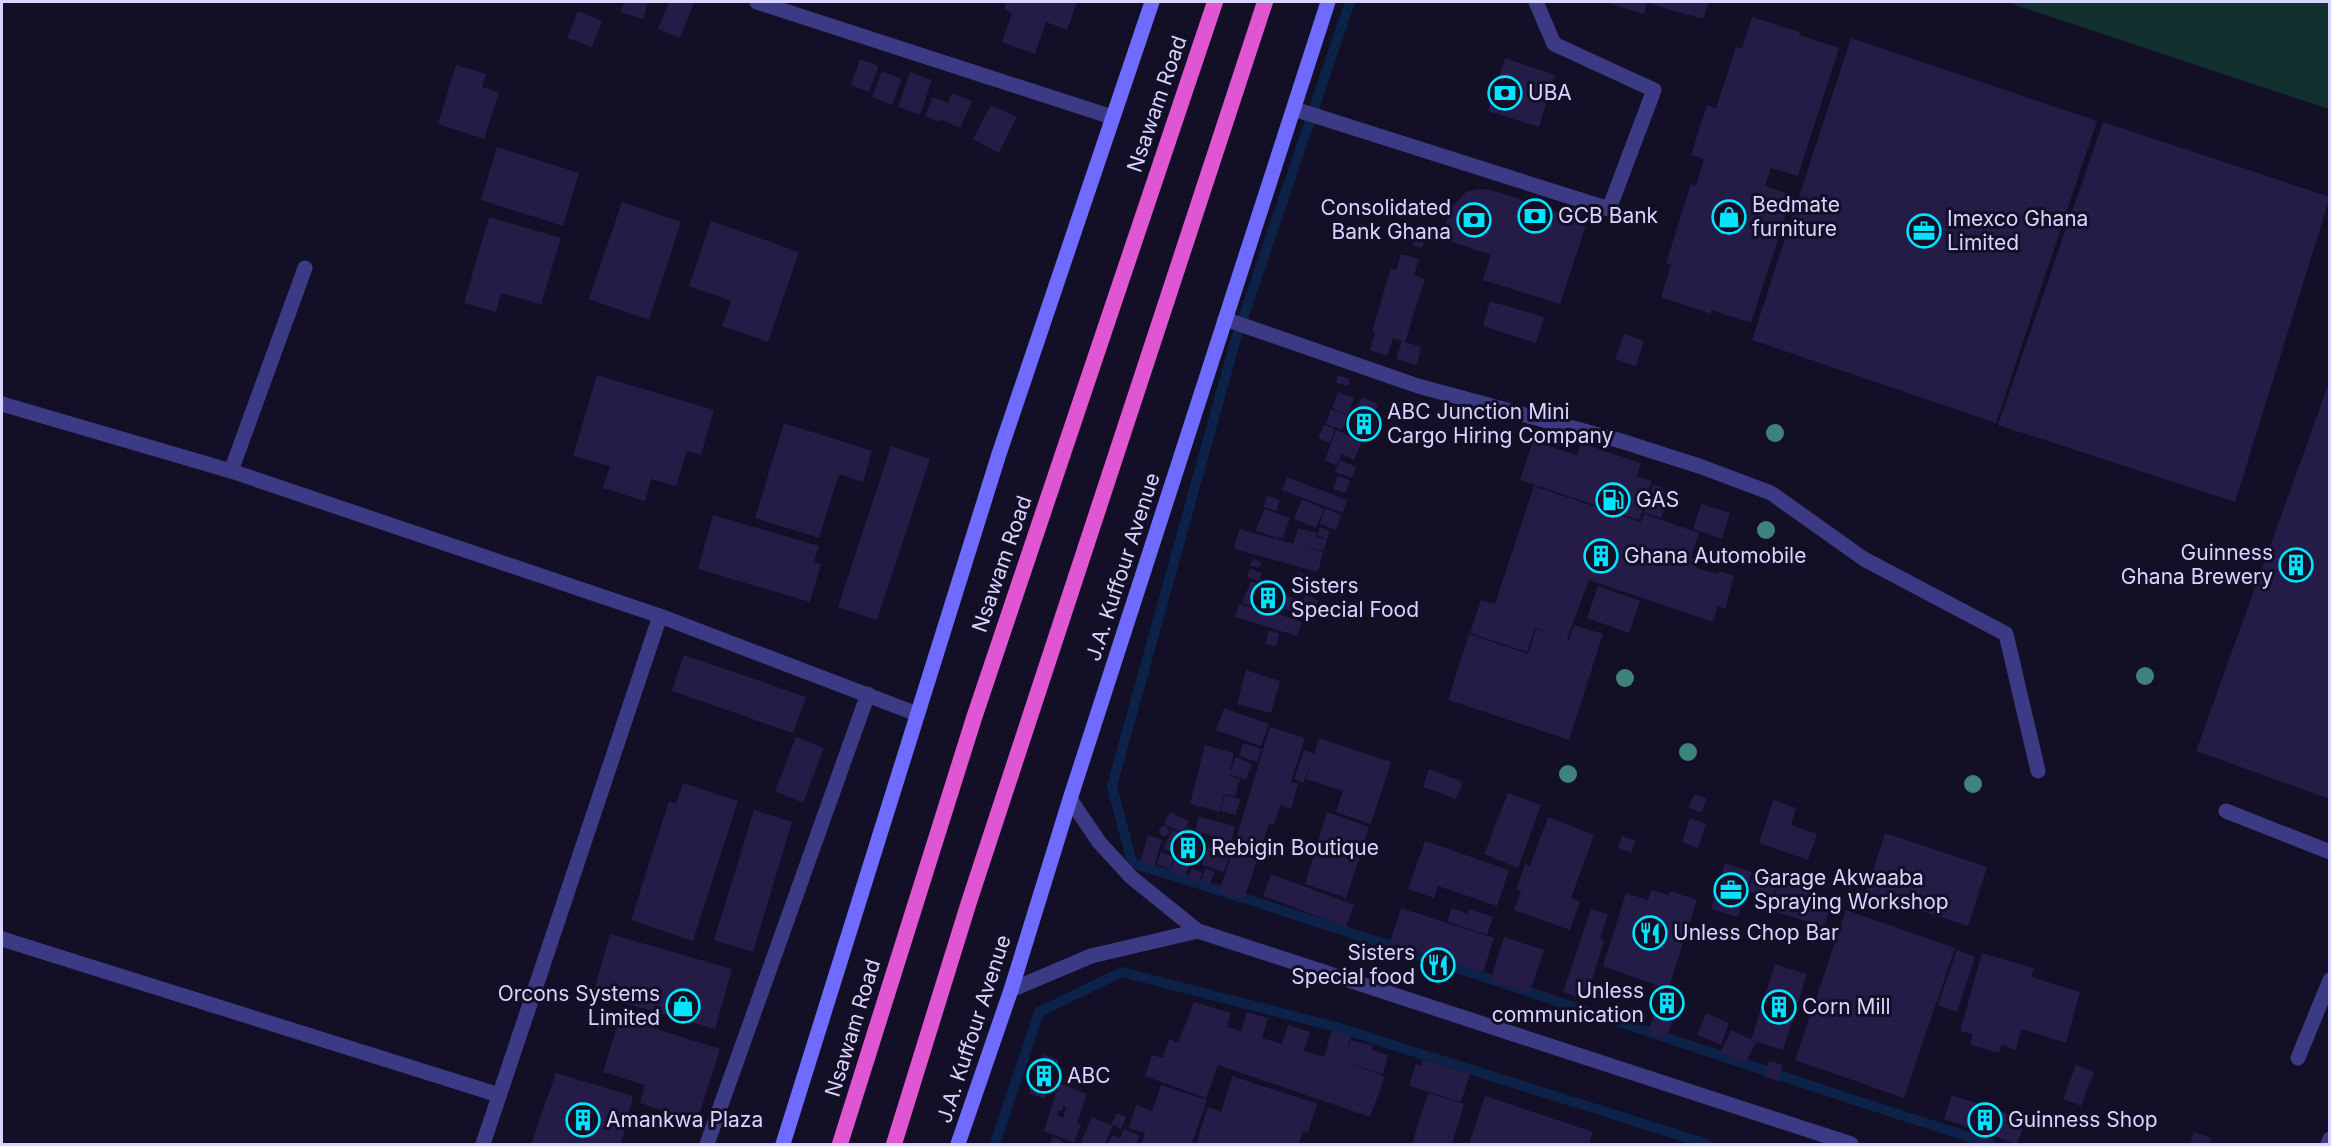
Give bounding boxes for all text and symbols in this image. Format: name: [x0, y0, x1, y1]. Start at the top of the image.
street label: Nsawam Road: [1121, 32, 1192, 175]
bank icon: UBA: [1487, 75, 1523, 111]
place label: UBA: [1528, 80, 1572, 105]
place label: Bedmate furniture: [1752, 192, 1840, 241]
place label: Consolidated Bank Ghana: [1320, 195, 1451, 244]
bank icon: GCB Bank: [1517, 198, 1553, 234]
shop icon: Bedmate furniture: [1711, 199, 1747, 235]
bank icon: Consolidated Bank Ghana: [1456, 202, 1492, 238]
place label: GCB Bank: [1558, 203, 1659, 228]
place label: Imexco Ghana Limited: [1947, 206, 2088, 255]
office icon: Imexco Ghana Limited: [1906, 213, 1942, 249]
place label: ABC Junction Mini Cargo Hiring Company: [1387, 399, 1614, 448]
building icon: ABC Junction Mini Cargo Hiring Company: [1346, 406, 1382, 442]
street label: J.A. Kuffour Avenue: [1080, 470, 1165, 664]
fuel station icon: GAS: [1595, 482, 1631, 518]
place label: GAS: [1636, 487, 1679, 512]
street label: Nsawam Road: [966, 492, 1037, 635]
building icon: Ghana Automobile: [1583, 538, 1619, 574]
place label: Guinness Ghana Brewery: [2121, 540, 2273, 589]
place label: Ghana Automobile: [1624, 543, 1806, 568]
building icon: Guinness Ghana Brewery: [2278, 547, 2314, 583]
place label: Sisters Special Food: [1291, 573, 1419, 622]
building icon: Sisters Special Food: [1250, 580, 1286, 616]
building icon: Rebigin Boutique: [1170, 830, 1206, 866]
place label: Rebigin Boutique: [1211, 835, 1379, 860]
place label: Garage Akwaaba Spraying Workshop: [1754, 865, 1949, 914]
office icon: Garage Akwaaba Spraying Workshop: [1713, 872, 1749, 908]
restaurant icon: Unless Chop Bar: [1632, 915, 1668, 951]
place label: Unless Chop Bar: [1673, 920, 1839, 945]
street label: J.A. Kuffour Avenue: [931, 932, 1016, 1126]
place label: Sisters Special food: [1291, 940, 1415, 989]
restaurant icon: Sisters Special food: [1420, 947, 1456, 983]
street label: Nsawam Road: [820, 956, 885, 1100]
place label: Unless communication: [1492, 978, 1644, 1027]
place label: Orcons Systems Limited: [498, 981, 660, 1030]
building icon: Unless communication: [1649, 985, 1685, 1021]
shop icon: Orcons Systems Limited: [665, 988, 701, 1024]
building icon: Corn Mill: [1761, 989, 1797, 1025]
place label: Corn Mill: [1802, 994, 1891, 1019]
building icon: ABC: [1026, 1058, 1062, 1094]
place label: ABC: [1067, 1063, 1111, 1088]
building icon: Amankwa Plaza: [565, 1102, 601, 1138]
building icon: Guinness Shop: [1967, 1102, 2003, 1138]
place label: Amankwa Plaza: [606, 1107, 763, 1132]
place label: Guinness Shop: [2008, 1107, 2158, 1132]

